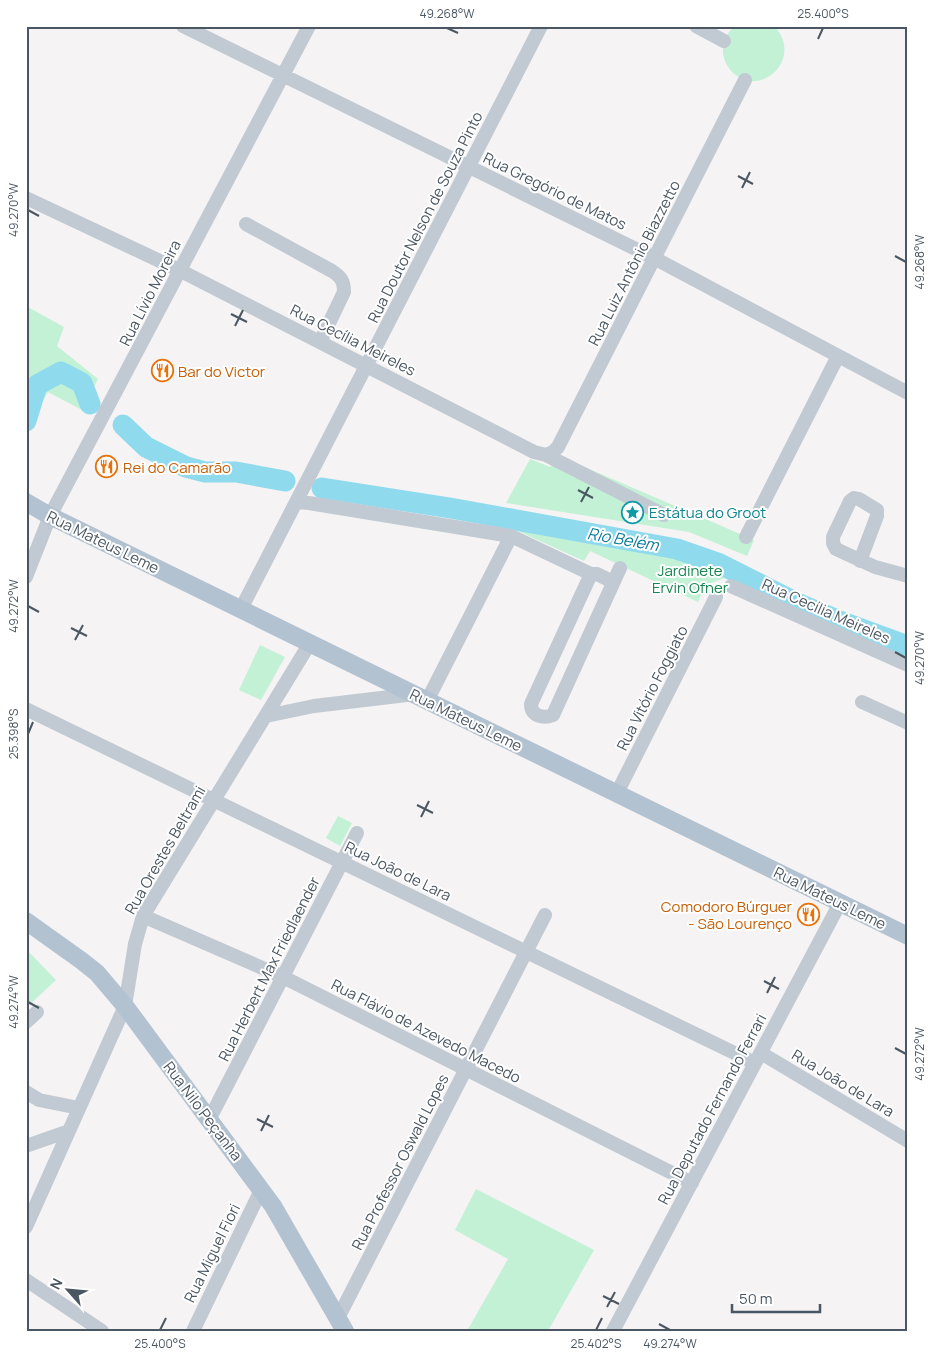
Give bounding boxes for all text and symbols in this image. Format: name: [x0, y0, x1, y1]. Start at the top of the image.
text: 49.268°W: [419, 5, 475, 22]
text: 25.400°S: [797, 5, 849, 22]
street label: Rua Doutor Nelson de Souza Pinto: [362, 108, 488, 326]
street label: Rua Gregório de Matos: [480, 147, 630, 235]
street label: Rua Luiz Antônio Biazzetto: [583, 177, 685, 349]
text: 49.270°W: [5, 182, 22, 237]
text: 49.268°W: [911, 234, 928, 290]
street label: Rua Lívio Moreira: [114, 236, 186, 350]
street label: Rua Cecília Meireles: [287, 299, 419, 381]
restaurant icon: Bar do Victor: [150, 359, 174, 383]
place label: Bar do Victor: [178, 361, 266, 382]
restaurant icon: Rei do Camarão: [95, 455, 119, 479]
place label: Rei do Camarão: [123, 457, 231, 478]
place icon: Estátua do Groot: [621, 500, 645, 524]
place label: Estátua do Groot: [649, 502, 766, 523]
street label: Rua Mateus Leme: [43, 506, 163, 578]
water label: Rio Belém: [586, 522, 662, 556]
park label: Jardinete Ervin Ofner: [652, 560, 729, 598]
street label: Rua Cecília Meireles: [759, 573, 893, 649]
text: 49.272°W: [5, 578, 22, 633]
street label: Rua Vitório Foggiato: [611, 622, 693, 754]
text: 49.270°W: [911, 630, 928, 685]
street label: Rua Mateus Leme: [406, 684, 526, 756]
text: 25.398°S: [5, 709, 22, 759]
street label: Rua Orestes Beltrami: [120, 782, 210, 918]
street label: Rua João de Lara: [341, 836, 455, 906]
street label: Rua Mateus Leme: [770, 862, 890, 934]
street label: Rua Herbert Max Friedlaender: [213, 873, 325, 1065]
place label: Comodoro Búrguer - São Lourenço: [661, 896, 793, 934]
restaurant icon: Comodoro Búrguer - São Lourenço: [796, 903, 820, 927]
street label: Rua Flávio de Azevedo Macedo: [328, 974, 524, 1088]
text: 49.274°W: [5, 975, 22, 1029]
street label: Rua Deputado Fernando Ferrari: [653, 1010, 771, 1208]
text: 49.272°W: [911, 1026, 928, 1081]
street label: Rua João de Lara: [788, 1044, 898, 1122]
street label: Rua Nilo Peçanha: [159, 1057, 247, 1165]
street label: Rua Professor Oswald Lopes: [346, 1070, 454, 1254]
street label: Rua Miguel Fiori: [179, 1200, 245, 1306]
north arrow: [42, 1264, 92, 1314]
text: N: [45, 1275, 67, 1293]
scale bar: [732, 1282, 819, 1314]
text: 50 m: [739, 1288, 773, 1309]
text: 25.400°S: [134, 1335, 186, 1352]
text: 25.402°S: [571, 1335, 621, 1352]
text: 49.274°W: [643, 1335, 697, 1352]

